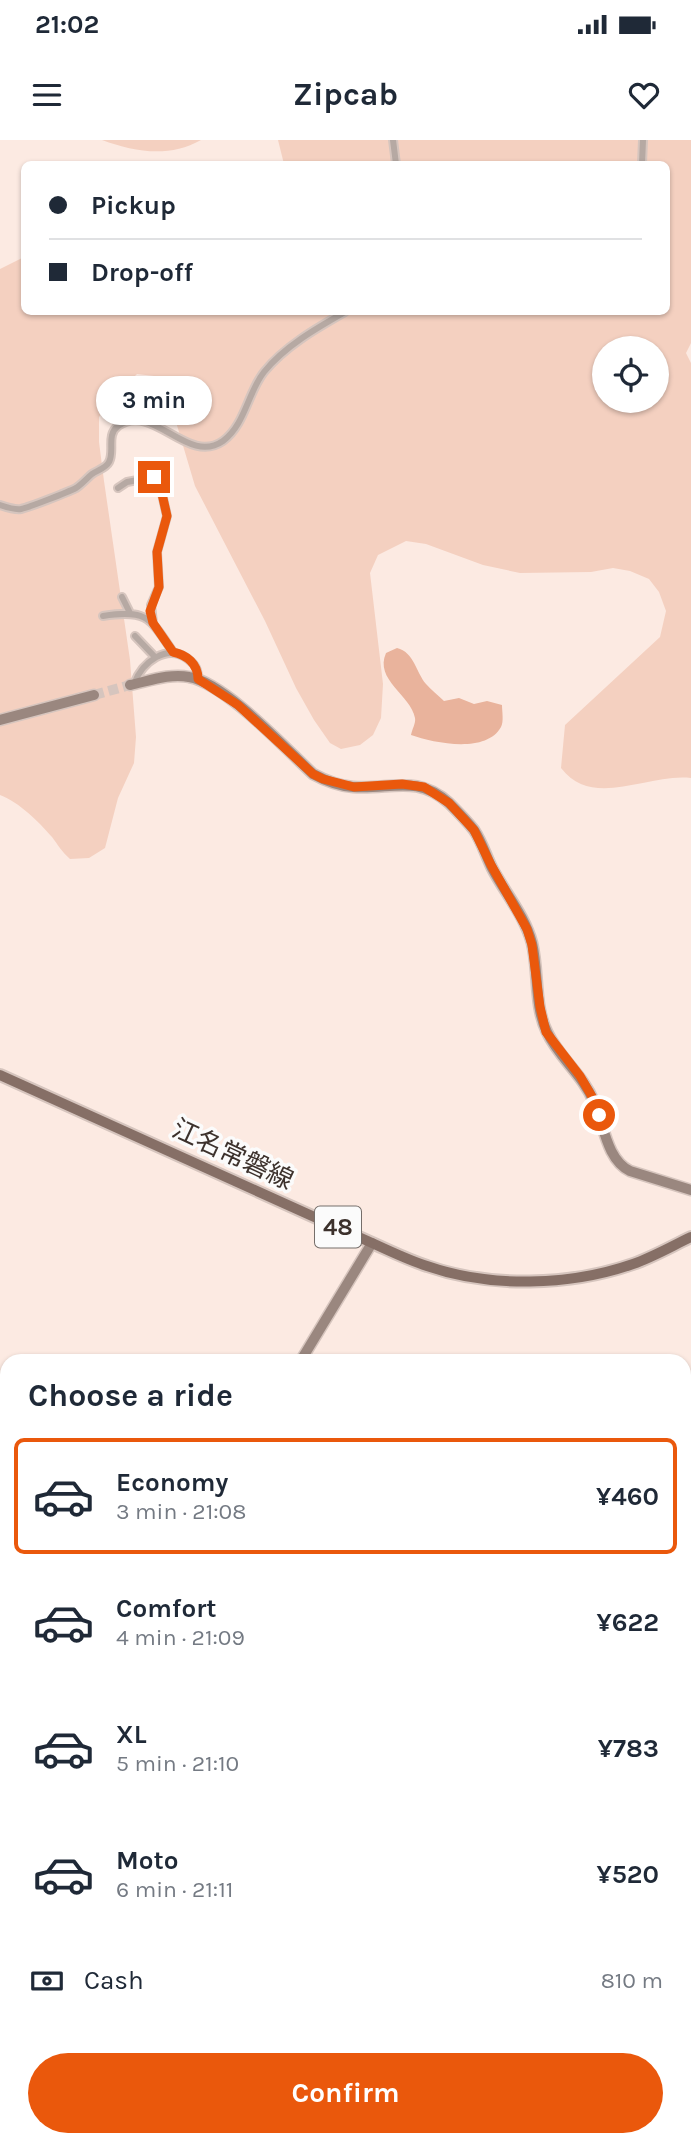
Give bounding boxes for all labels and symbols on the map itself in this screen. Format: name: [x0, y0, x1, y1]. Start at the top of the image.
callout: 3 min: [96, 376, 212, 424]
route end: [138, 461, 170, 493]
route start: [583, 1099, 615, 1131]
street label: 江名常磐線: [167, 1113, 298, 1196]
road number: 48: [315, 1206, 361, 1247]

